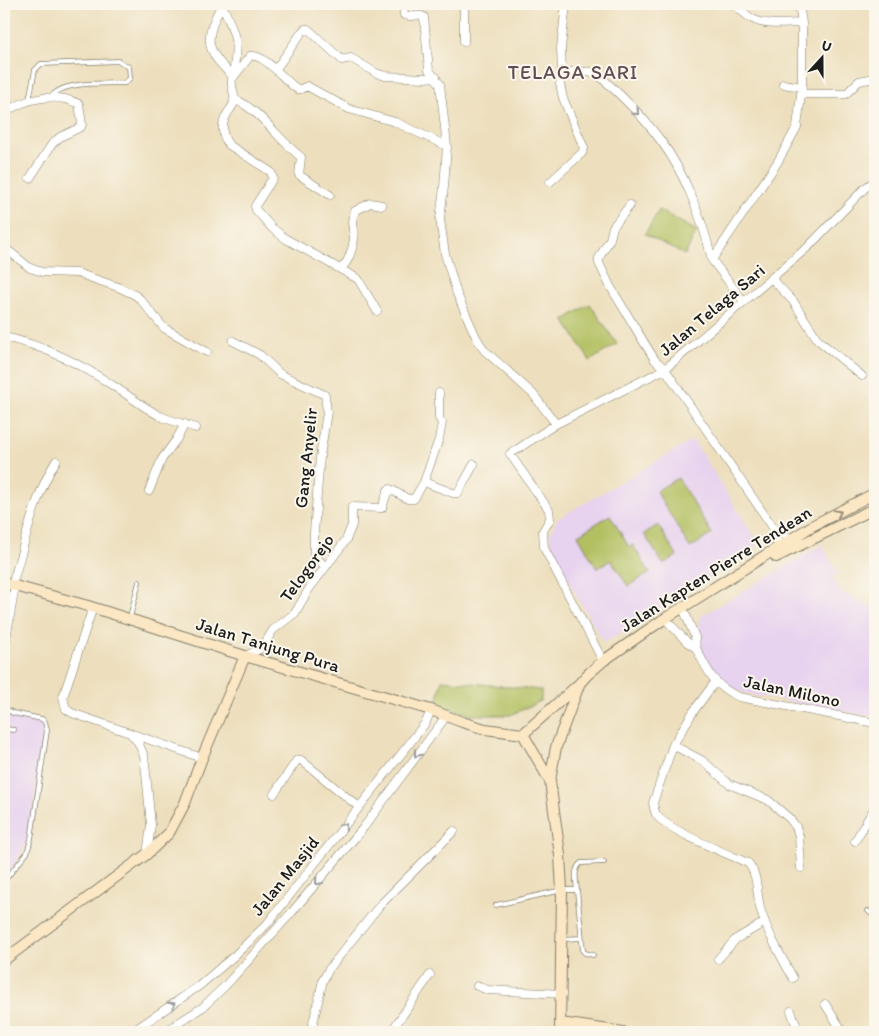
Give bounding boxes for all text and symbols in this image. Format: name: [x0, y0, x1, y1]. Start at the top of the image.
north arrow: [796, 32, 846, 82]
text: U: [819, 37, 834, 56]
district label: TELAGA SARI: [508, 60, 638, 84]
one-way arrow: [630, 107, 639, 116]
street label: Jalan Telaga Sari: [655, 259, 769, 361]
street label: Gang Anyelir: [290, 406, 322, 509]
street label: Jalan Kapten Pierre Tendean: [616, 501, 816, 637]
one-way arrow: [833, 509, 842, 519]
street label: Telogorejo: [275, 530, 339, 606]
street label: Jalan Tanjung Pura: [194, 613, 343, 677]
street label: Jalan Milono: [742, 670, 842, 712]
one-way arrow: [414, 748, 423, 758]
one-way arrow: [339, 823, 347, 832]
street label: Jalan Masjid: [246, 831, 324, 920]
one-way arrow: [314, 877, 323, 886]
one-way arrow: [166, 1002, 176, 1011]

